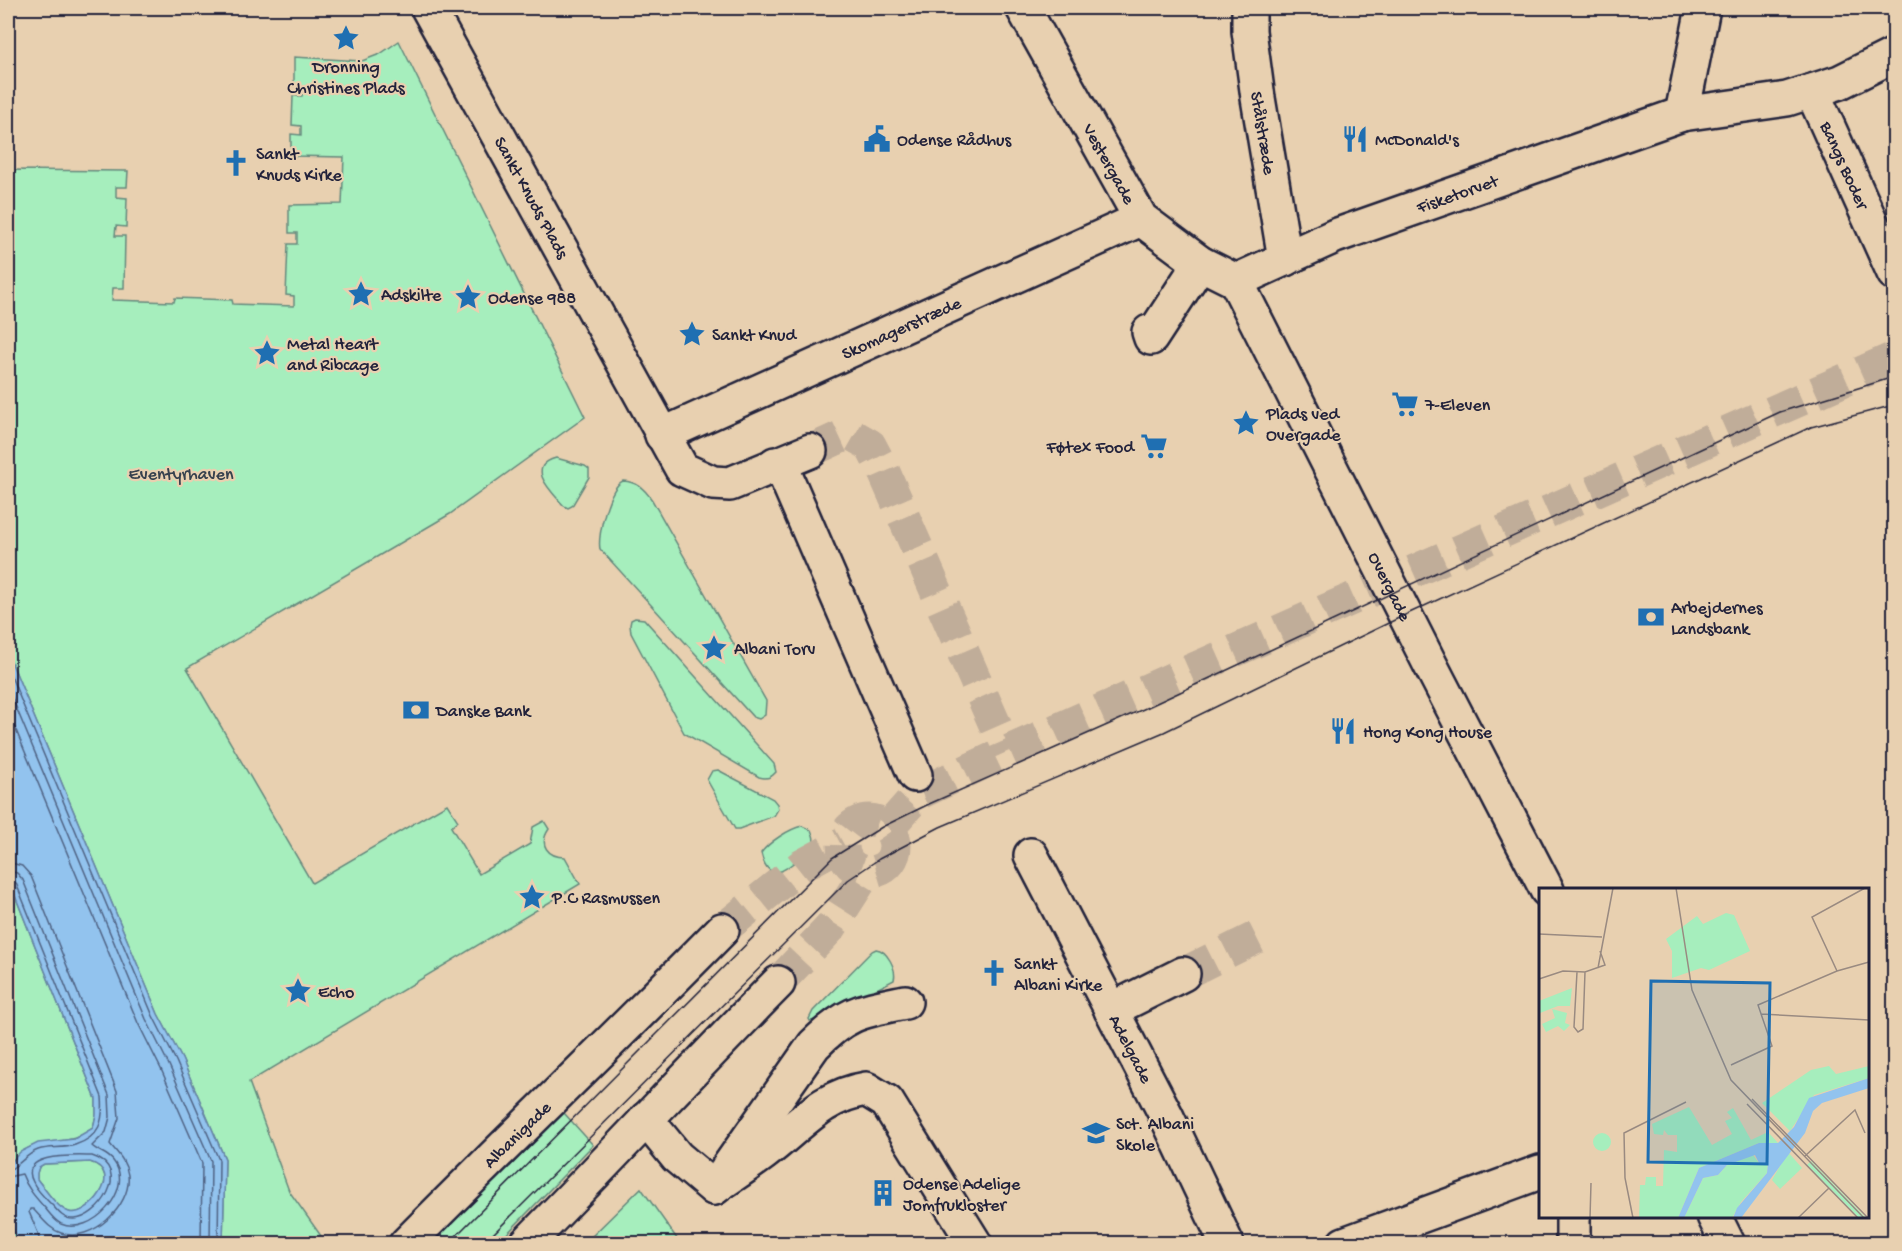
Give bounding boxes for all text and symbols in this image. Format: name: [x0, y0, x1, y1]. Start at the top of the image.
place icon: Dronning Christines Plads: [331, 23, 361, 53]
place label: Dronning Christines Plads: [287, 58, 406, 100]
street label: Stålstræde: [1244, 90, 1279, 177]
street label: Bangs Boder: [1814, 118, 1872, 214]
street label: Vestergade: [1076, 120, 1139, 209]
public building icon: Odense Rådhus: [862, 124, 892, 154]
restaurant icon: McDonald's: [1340, 124, 1370, 154]
place label: Odense Rådhus: [897, 131, 1012, 152]
place label: McDonald's: [1375, 131, 1460, 152]
street label: Sankt Knuds Plads: [488, 134, 573, 264]
place label: Sankt Knuds Kirke: [256, 145, 343, 187]
church icon: Sankt Knuds Kirke: [221, 148, 251, 178]
street label: Fisketorvet: [1413, 171, 1503, 220]
place icon: Adskilte: [346, 279, 376, 309]
place icon: Odense 988: [453, 282, 483, 312]
place label: Adskilte: [381, 286, 442, 307]
place label: Odense 988: [488, 289, 576, 310]
street label: Skomagerstræde: [839, 293, 965, 366]
place icon: Sankt Knud: [677, 319, 707, 349]
place label: Sankt Knud: [712, 326, 797, 347]
place label: Metal Heart and Ribcage: [287, 335, 380, 377]
place icon: Metal Heart and Ribcage: [252, 338, 282, 368]
supermarket icon: 7-Eleven: [1390, 389, 1420, 419]
place label: 7-Eleven: [1424, 396, 1491, 417]
place label: Plads ved Overgade: [1265, 405, 1341, 447]
place icon: Plads ved Overgade: [1231, 408, 1261, 438]
supermarket icon: Føtex Food: [1139, 431, 1169, 461]
place label: Føtex Food: [1046, 438, 1135, 459]
park label: Eventyrhaven: [128, 465, 234, 486]
street label: Overgade: [1362, 549, 1415, 626]
place label: Arbejdernes Landsbank: [1671, 599, 1764, 641]
bank icon: Arbejdernes Landsbank: [1636, 602, 1666, 632]
place icon: Albani Torv: [699, 633, 729, 663]
place label: Albani Torv: [734, 640, 815, 661]
bank icon: Danske Bank: [401, 695, 431, 725]
place label: Danske Bank: [435, 702, 532, 723]
restaurant icon: Hong Kong House: [1328, 716, 1358, 746]
place label: Hong Kong House: [1363, 723, 1493, 744]
place icon: P.C Rasmussen: [517, 882, 547, 912]
inset map: [1539, 888, 1869, 1218]
place label: P.C Rasmussen: [551, 889, 660, 910]
place label: Sankt Albani Kirke: [1014, 955, 1103, 997]
church icon: Sankt Albani Kirke: [979, 958, 1009, 988]
place icon: Echo: [283, 976, 313, 1006]
place label: Echo: [318, 983, 354, 1004]
street label: Adelgade: [1103, 1012, 1156, 1088]
street label: Albanigade: [480, 1097, 557, 1174]
place label: Sct. Albani Skole: [1116, 1115, 1194, 1157]
school or university icon: Sct. Albani Skole: [1081, 1118, 1111, 1148]
place label: Odense Adelige Jomfrukloster: [903, 1175, 1021, 1217]
building icon: Odense Adelige Jomfrukloster: [868, 1178, 898, 1208]

